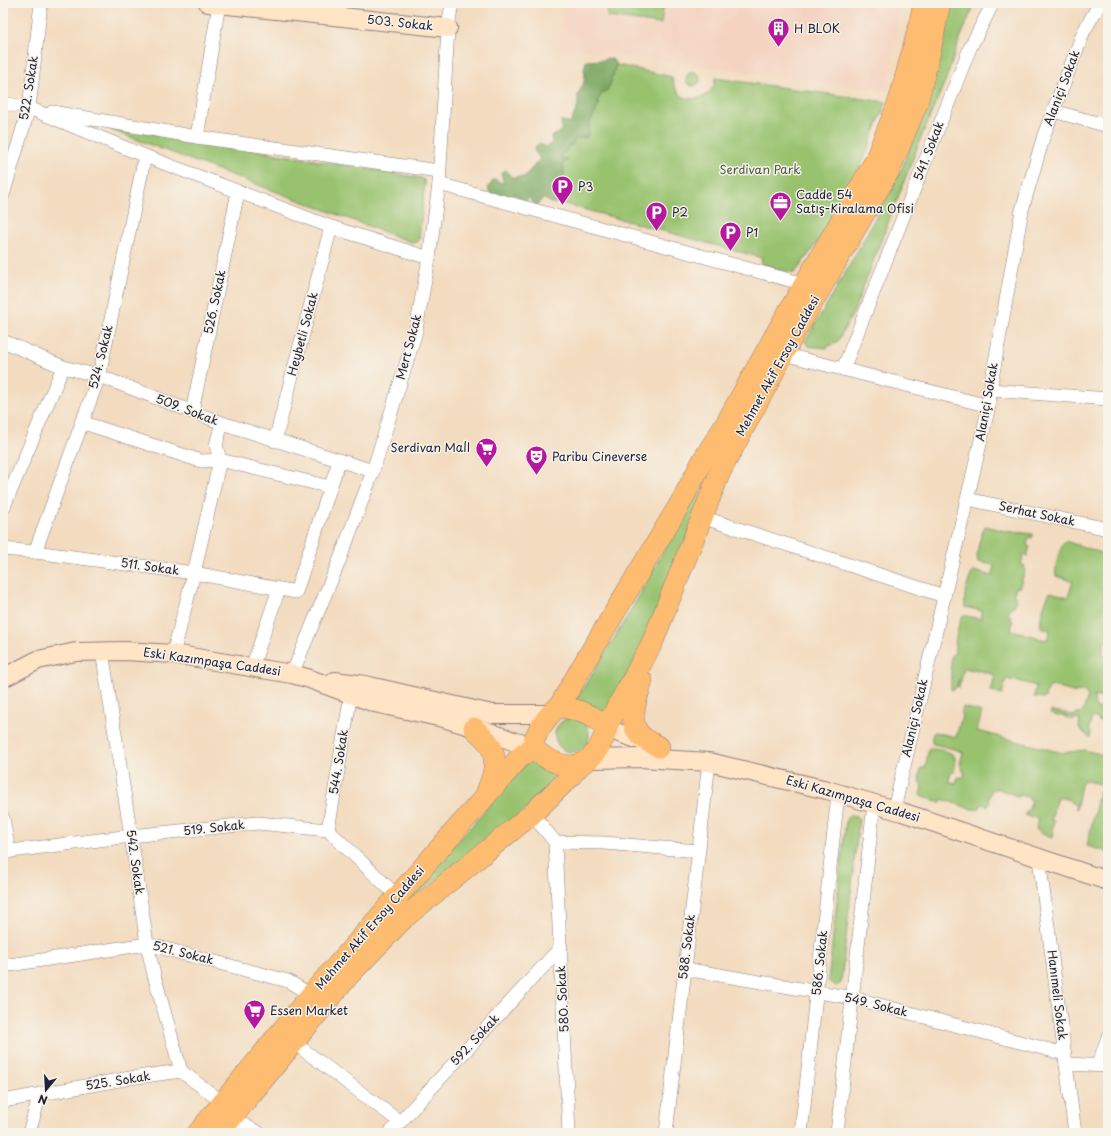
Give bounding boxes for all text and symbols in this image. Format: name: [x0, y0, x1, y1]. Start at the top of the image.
street label: 503. Sokak: [366, 10, 434, 34]
building icon: H BLOK: [766, 16, 792, 49]
place label: H BLOK: [794, 19, 840, 37]
street label: Alaniçi Sokak: [1038, 47, 1084, 128]
street label: 522. Sokak: [14, 54, 42, 121]
street label: 541. Sokak: [908, 118, 948, 183]
park label: Serdivan Park: [720, 160, 800, 178]
parking icon: P3: [550, 174, 576, 207]
place label: P3: [578, 177, 593, 195]
place label: Cadde 54 Satış-Kiralama Ofisi: [796, 185, 914, 217]
office icon: Cadde 54 Satış-Kiralama Ofisi: [768, 189, 794, 222]
parking icon: P2: [644, 200, 670, 233]
place label: P2: [672, 203, 688, 221]
parking icon: P1: [718, 220, 744, 253]
place label: P1: [746, 223, 758, 241]
street label: 526. Sokak: [198, 268, 230, 336]
street label: Heybetli Sokak: [282, 290, 322, 378]
street label: Mehmet Akif Ersoy Caddesi: [731, 292, 823, 439]
street label: Mert Sokak: [391, 312, 425, 382]
street label: 524. Sokak: [83, 323, 117, 391]
street label: Alaniçi Sokak: [970, 361, 1002, 443]
street label: 509. Sokak: [153, 389, 222, 429]
supermarket icon: Serdivan Mall: [473, 435, 499, 468]
place label: Serdivan Mall: [391, 438, 470, 456]
theatre icon: Paribu Cineverse: [524, 444, 550, 477]
place label: Paribu Cineverse: [552, 447, 647, 465]
street label: Serhat Sokak: [997, 496, 1077, 530]
street label: 511. Sokak: [120, 553, 181, 579]
street label: Eski Kazımpaşa Caddesi: [142, 642, 282, 680]
street label: Alaniçi Sokak: [896, 677, 932, 759]
street label: 544. Sokak: [324, 728, 352, 796]
street label: Eski Kazımpaşa Caddesi: [784, 770, 922, 826]
street label: 519. Sokak: [182, 815, 246, 839]
street label: 542. Sokak: [123, 828, 149, 896]
street label: Mehmet Akif Ersoy Caddesi: [310, 862, 428, 993]
street label: 588. Sokak: [673, 913, 699, 981]
street label: 586. Sokak: [807, 929, 831, 996]
street label: 521. Sokak: [151, 936, 216, 968]
street label: Hanımeli Sokak: [1044, 949, 1072, 1041]
street label: 580. Sokak: [551, 965, 573, 1033]
street label: 549. Sokak: [843, 987, 910, 1021]
supermarket icon: Essen Market: [241, 998, 267, 1031]
place label: Essen Market: [270, 1001, 348, 1019]
street label: 592. Sokak: [446, 1009, 503, 1069]
street label: 525. Sokak: [84, 1066, 152, 1094]
north arrow: [26, 1070, 66, 1110]
text: N: [36, 1090, 50, 1109]

